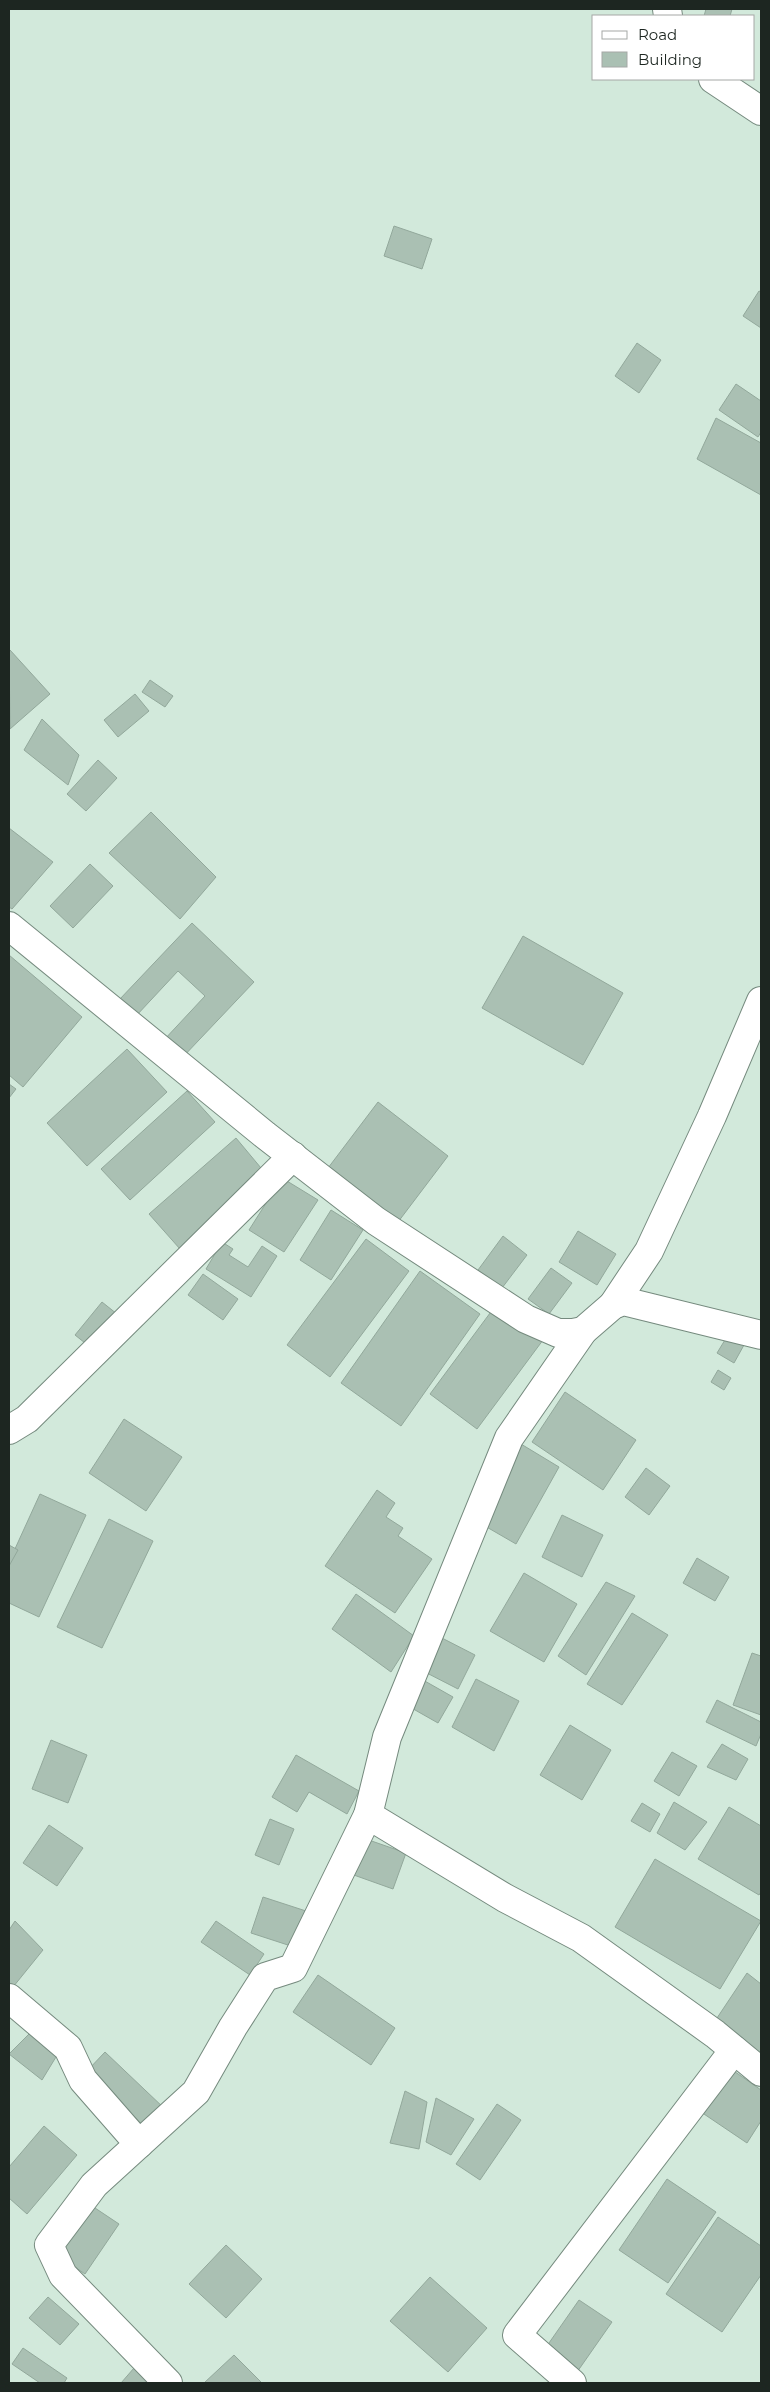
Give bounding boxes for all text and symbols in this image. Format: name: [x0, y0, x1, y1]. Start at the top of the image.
legend: [592, 15, 755, 80]
text: Road: [638, 25, 677, 44]
text: Building: [638, 50, 702, 69]

